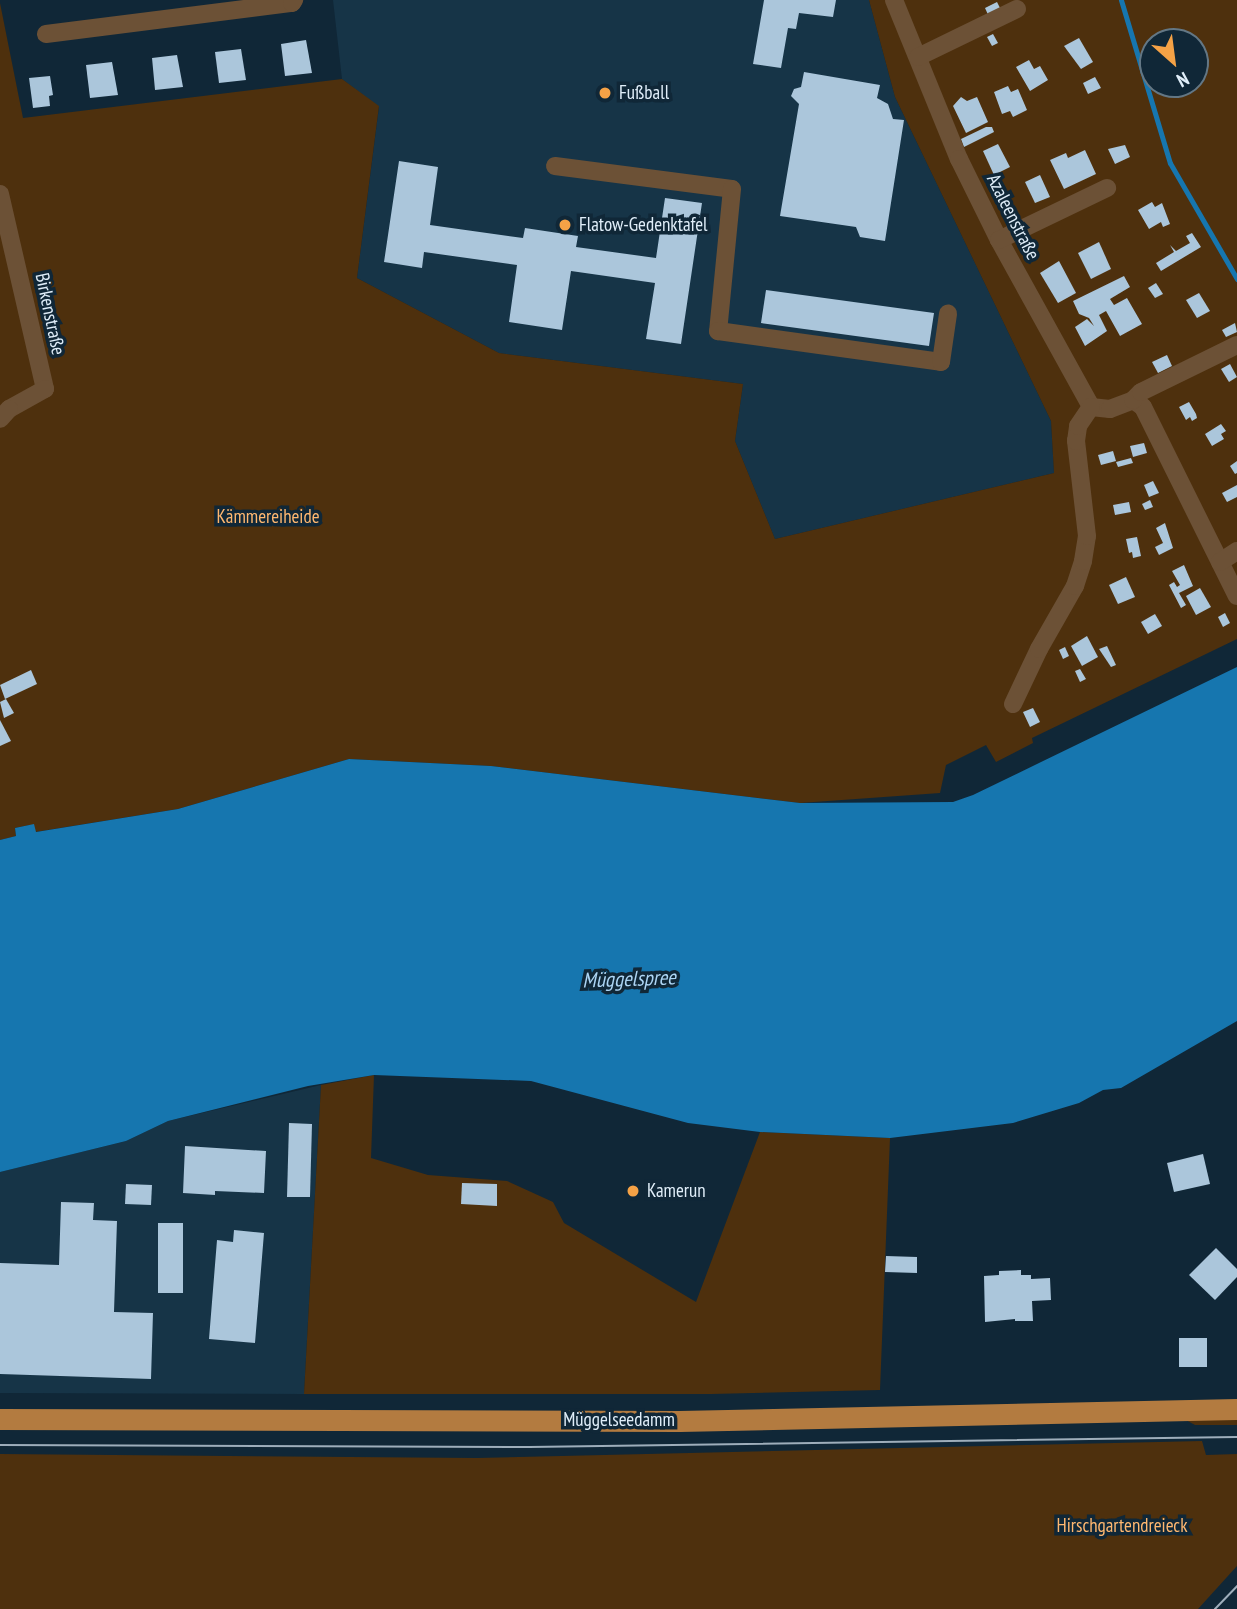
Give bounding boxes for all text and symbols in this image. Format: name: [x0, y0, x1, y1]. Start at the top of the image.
north arrow: [1139, 28, 1209, 98]
text: N: [1173, 67, 1193, 93]
place label: Fußball: [619, 82, 669, 104]
marker: Fußball: [597, 85, 613, 101]
street label: Azaleenstraße: [982, 170, 1044, 264]
place label: Flatow-Gedenktafel: [579, 214, 708, 236]
marker: Flatow-Gedenktafel: [557, 217, 573, 233]
street label: Birkenstraße: [30, 271, 70, 357]
park label: Kämmereiheide: [216, 506, 320, 528]
water label: Müggelspree: [582, 965, 676, 993]
place label: Kamerun: [647, 1180, 706, 1202]
marker: Kamerun: [625, 1183, 641, 1199]
street label: Müggelseedamm: [563, 1409, 675, 1431]
park label: Hirschgartendreieck: [1056, 1515, 1188, 1537]

